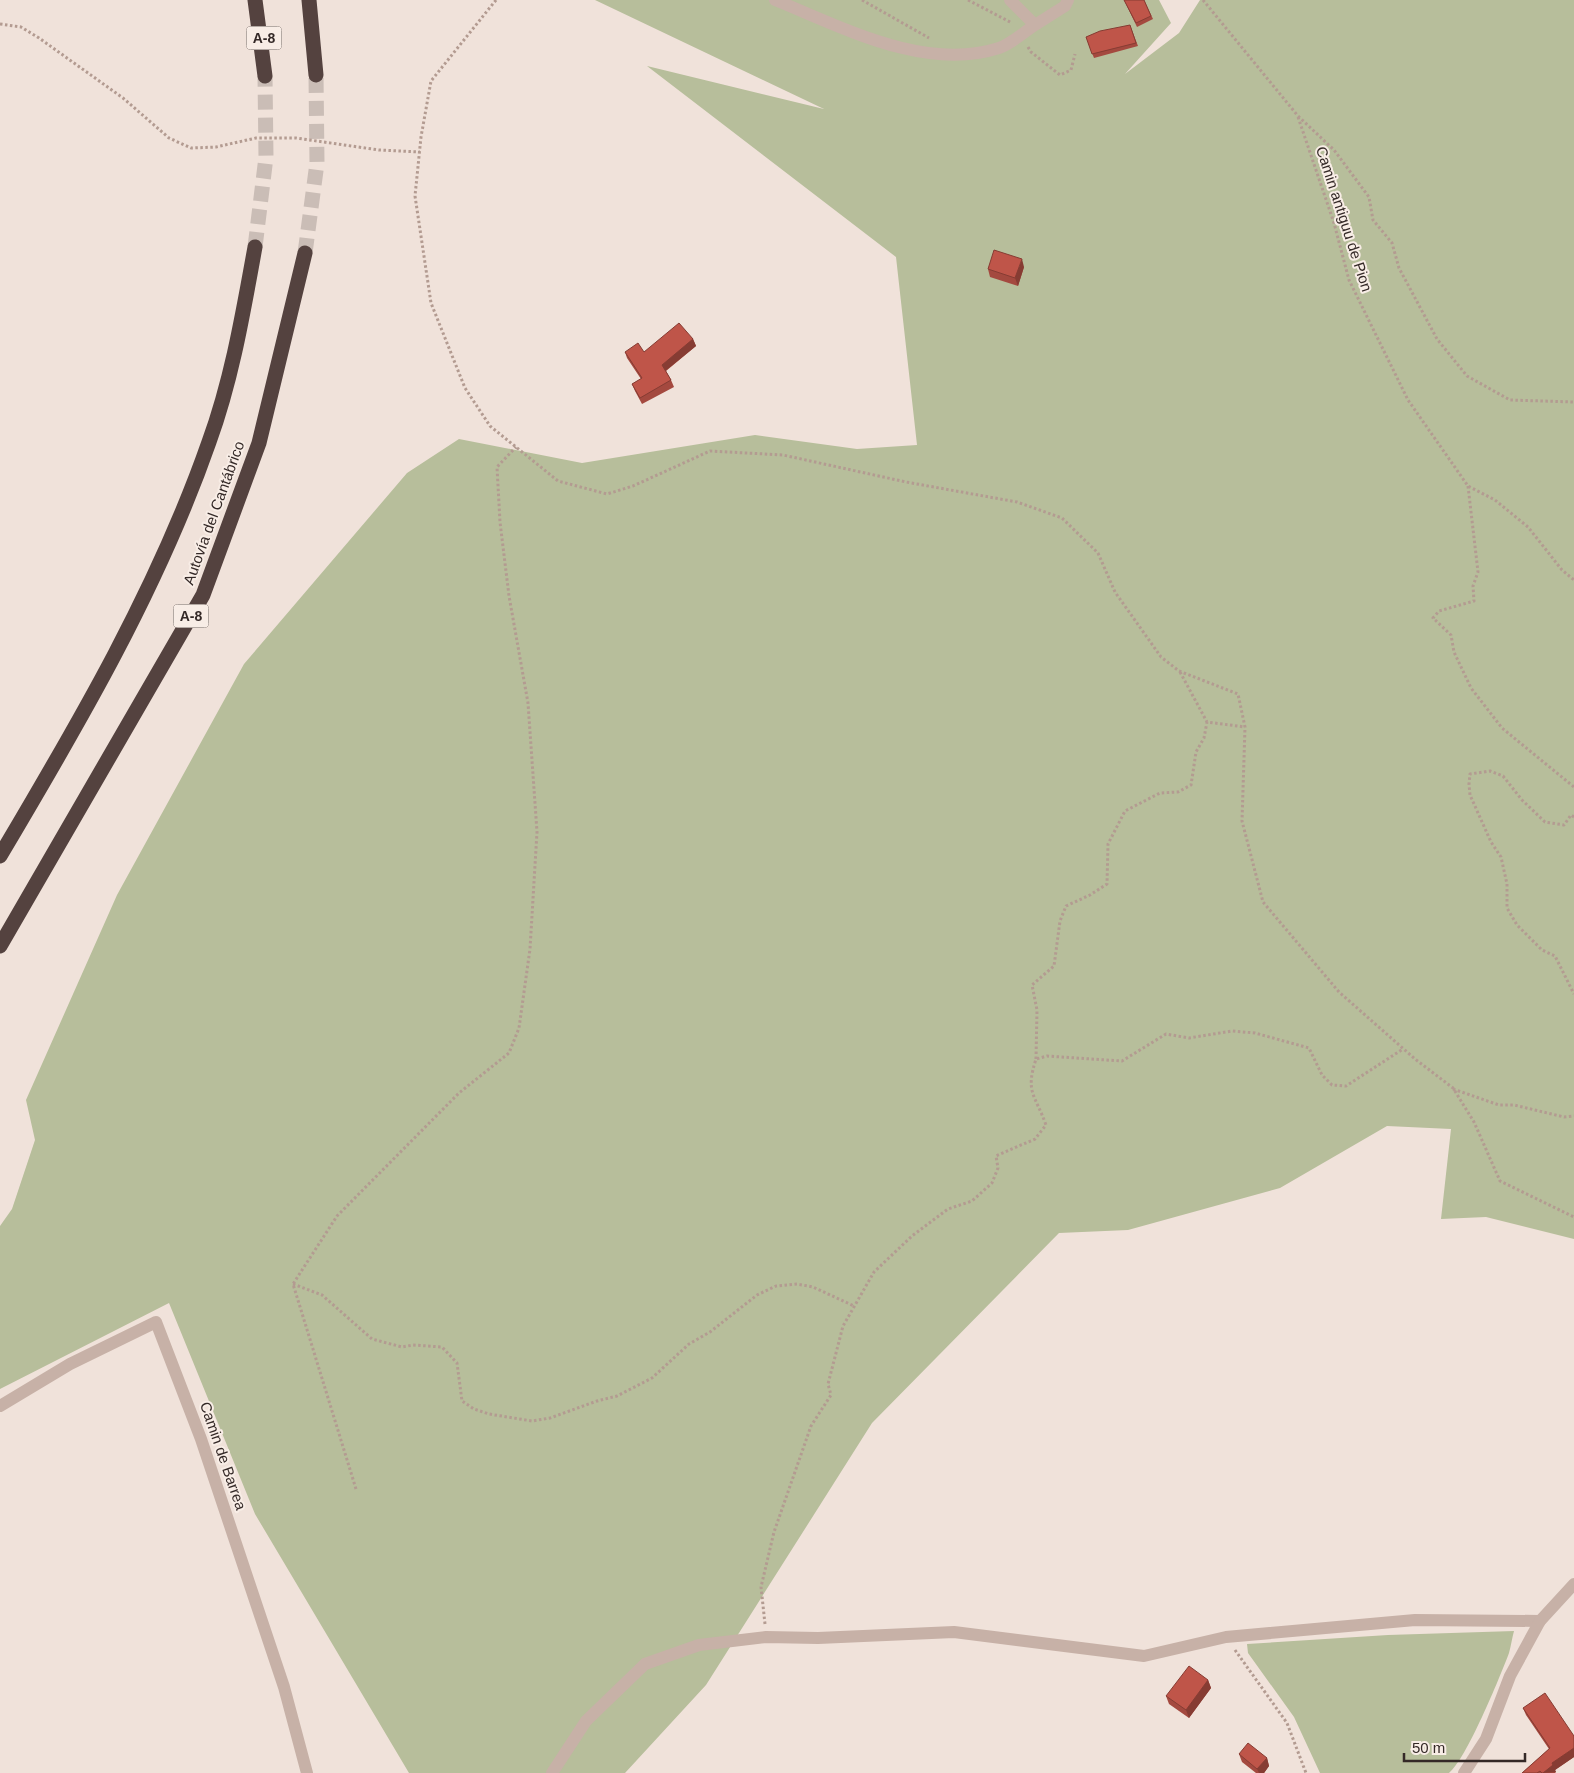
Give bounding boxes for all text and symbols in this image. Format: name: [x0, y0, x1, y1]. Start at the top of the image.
road number: A-8: [246, 26, 282, 49]
street label: Camin antiguu de Pion: [1313, 144, 1376, 294]
street label: Autovía del Cantábrico: [180, 439, 247, 587]
road number: A-8: [174, 604, 208, 628]
street label: Camin de Barrea: [197, 1399, 250, 1513]
scale bar: [1404, 1730, 1525, 1762]
text: 50 m: [1412, 1739, 1445, 1756]

